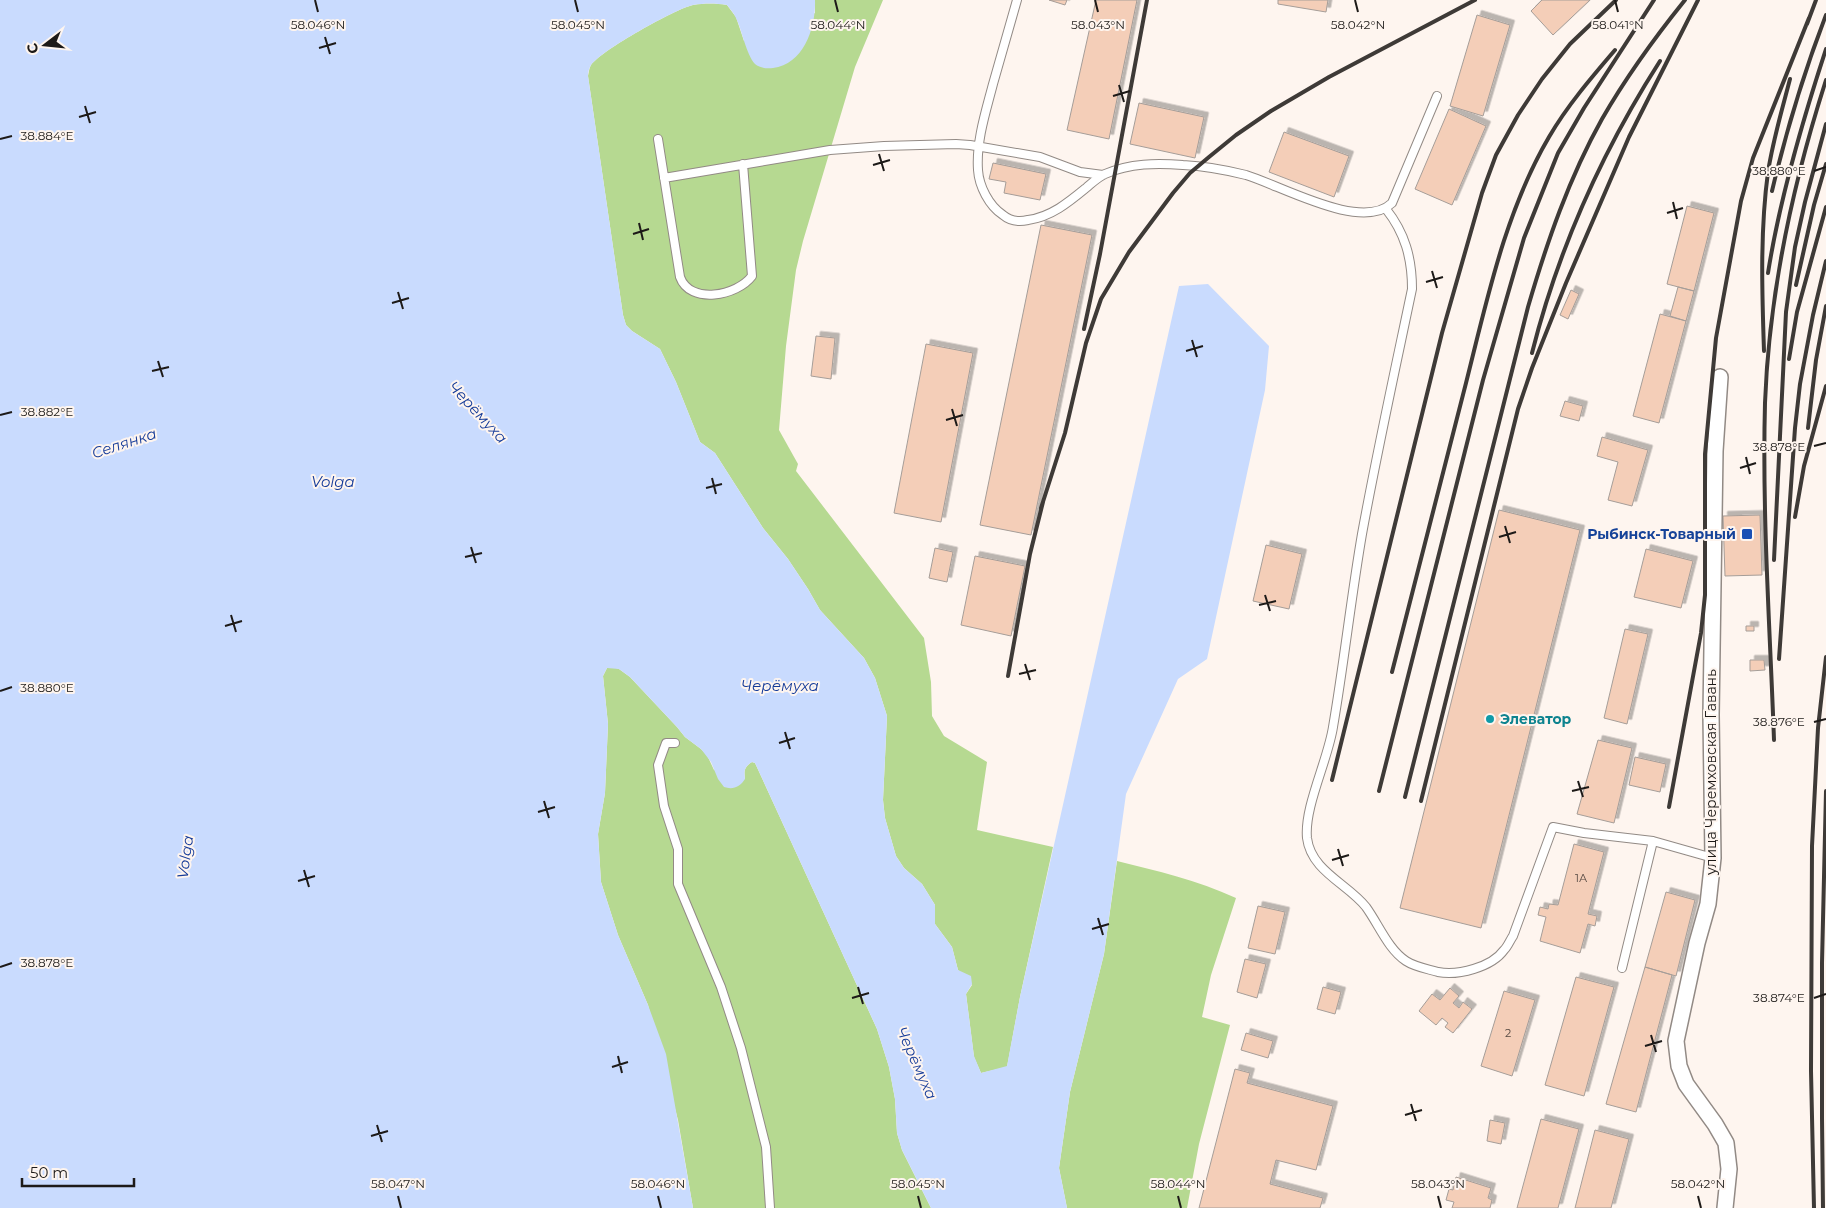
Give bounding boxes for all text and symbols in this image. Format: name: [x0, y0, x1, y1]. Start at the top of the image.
text: 58.046°N: [291, 17, 345, 32]
text: 58.045°N: [551, 17, 605, 32]
text: 58.044°N: [810, 17, 866, 32]
text: 58.043°N: [1071, 17, 1125, 32]
text: 58.042°N: [1331, 17, 1385, 32]
text: 58.041°N: [1592, 17, 1644, 32]
north arrow: [20, 20, 70, 70]
text: С: [22, 41, 43, 56]
text: 38.884°E: [20, 128, 74, 143]
text: 38.880°E: [1752, 163, 1806, 178]
water label: Черёмуха: [444, 377, 512, 447]
text: 38.882°E: [21, 404, 73, 419]
water label: Селянка: [89, 424, 159, 462]
text: 38.878°E: [1753, 439, 1805, 454]
water label: Volga: [311, 472, 355, 491]
place label: Рыбинск-Товарный: [1587, 525, 1736, 543]
marker: Рыбинск-Товарный: [1740, 527, 1754, 541]
street label: улица Черемховская Гавань: [1702, 669, 1720, 876]
water label: Черёмуха: [741, 676, 819, 695]
text: 38.880°E: [20, 680, 74, 695]
place label: Элеватор: [1500, 710, 1572, 728]
marker: Элеватор: [1484, 713, 1496, 725]
text: 38.876°E: [1753, 714, 1805, 729]
water label: Volga: [173, 834, 197, 880]
house number: 1А: [1575, 871, 1588, 885]
text: 38.878°E: [21, 955, 73, 970]
text: 38.874°E: [1753, 990, 1805, 1005]
water label: Черёмуха: [892, 1024, 942, 1102]
house number: 2: [1505, 1026, 1511, 1040]
scale bar: [22, 1156, 135, 1188]
text: 50 m: [30, 1163, 68, 1182]
text: 58.047°N: [371, 1176, 425, 1191]
text: 58.046°N: [631, 1176, 685, 1191]
text: 58.045°N: [891, 1176, 945, 1191]
text: 58.044°N: [1150, 1176, 1206, 1191]
text: 58.043°N: [1411, 1176, 1465, 1191]
text: 58.042°N: [1671, 1176, 1725, 1191]

